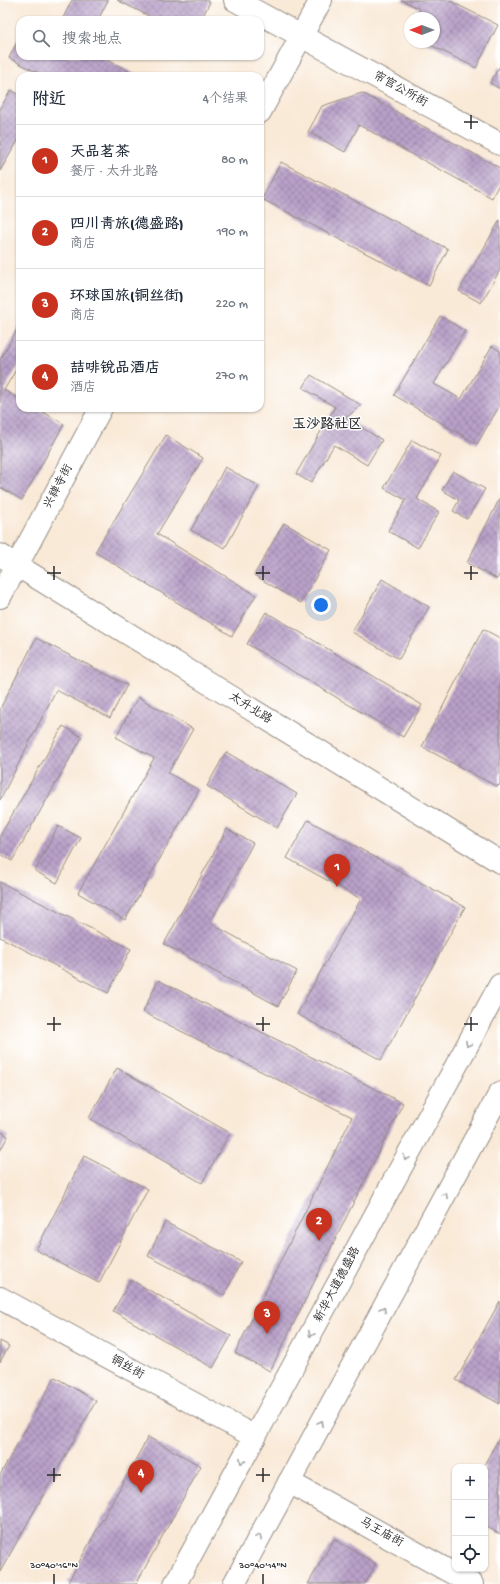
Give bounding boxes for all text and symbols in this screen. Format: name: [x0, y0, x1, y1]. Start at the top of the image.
north arrow: [404, 12, 440, 48]
search box: [16, 16, 264, 60]
icon: search: [30, 27, 52, 49]
text: 搜索地点: [62, 31, 122, 49]
street label: 帘官公所街: [370, 68, 430, 111]
text: 附近: [32, 91, 66, 111]
text: 4个结果: [203, 92, 248, 107]
text: 天品茗茶: [70, 144, 130, 162]
text: 1: [42, 153, 48, 168]
text: 80 m: [221, 153, 248, 168]
text: 餐厅 · 太升北路: [70, 165, 158, 180]
text: 四川青旅(德盛路): [70, 216, 184, 234]
text: 2: [42, 225, 48, 240]
text: 190 m: [217, 225, 248, 240]
text: 商店: [70, 237, 96, 252]
text: 环球国旅(铜丝街): [70, 288, 184, 306]
text: 3: [42, 297, 48, 312]
text: 220 m: [216, 297, 248, 312]
text: 商店: [70, 309, 96, 324]
text: 喆啡锐品酒店: [70, 360, 160, 378]
text: 4: [42, 369, 48, 384]
text: 270 m: [215, 369, 248, 384]
text: 酒店: [70, 381, 96, 396]
district label: 玉沙路社区: [292, 416, 362, 434]
street label: 兴禅寺街: [41, 462, 76, 511]
your location: [311, 595, 331, 615]
street label: 太升北路: [226, 689, 275, 728]
pin: 1: [324, 854, 350, 887]
one-way arrow: [465, 1040, 473, 1047]
one-way arrow: [403, 1154, 411, 1162]
one-way arrow: [440, 1191, 448, 1199]
pin: 2: [306, 1208, 332, 1241]
street label: 新华大道德盛路: [310, 1244, 364, 1325]
pin: 3: [254, 1301, 280, 1334]
one-way arrow: [378, 1306, 386, 1313]
one-way arrow: [308, 1330, 315, 1337]
street label: 铜丝街: [108, 1352, 147, 1383]
one-way arrow: [316, 1420, 324, 1427]
one-way arrow: [239, 1457, 247, 1464]
pin: 4: [128, 1460, 154, 1493]
map controls: [452, 1464, 488, 1572]
button: +: [452, 1464, 488, 1500]
button: −: [452, 1500, 488, 1536]
street label: 马王庙街: [357, 1514, 406, 1551]
one-way arrow: [254, 1534, 262, 1542]
button: locate: [452, 1536, 488, 1572]
text: 30°40'16"N: [29, 1560, 79, 1572]
text: 30°40'14"N: [238, 1560, 287, 1572]

